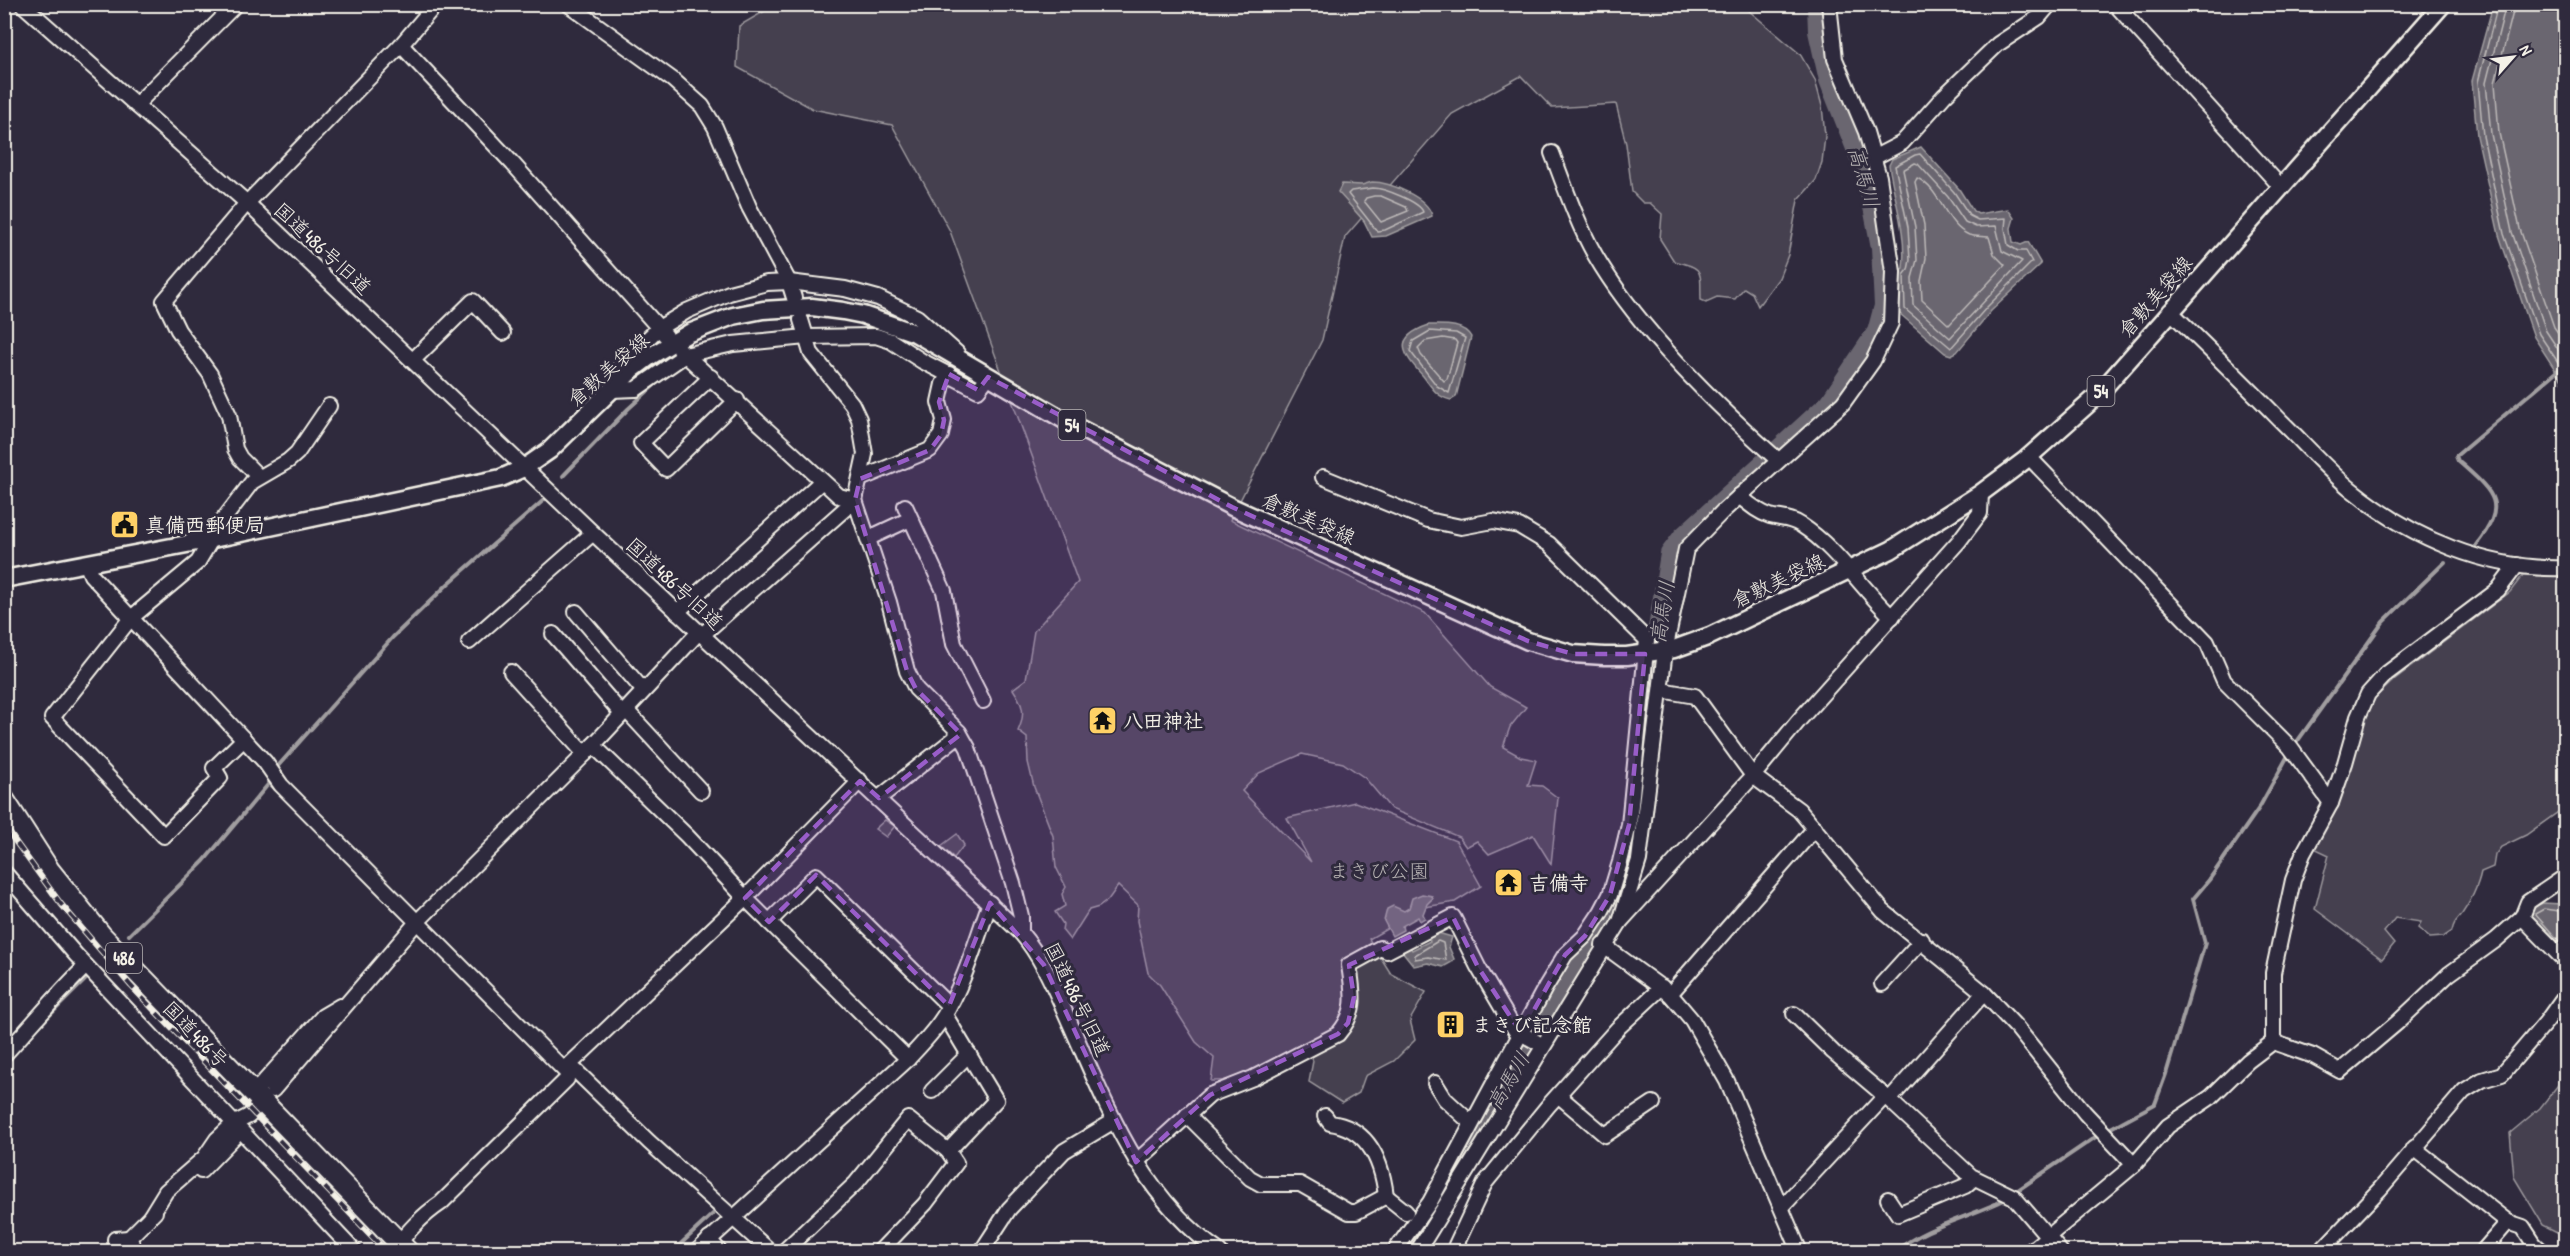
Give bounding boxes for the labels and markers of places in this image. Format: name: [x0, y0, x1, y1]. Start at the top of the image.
public building icon: 真備西郵便局: [108, 508, 140, 540]
place label: 真備西郵便局: [145, 511, 265, 538]
temple icon: 八田神社: [1086, 704, 1118, 736]
place label: 八田神社: [1123, 707, 1203, 734]
temple icon: 吉備寺: [1492, 866, 1524, 898]
place label: 吉備寺: [1529, 869, 1589, 896]
building icon: まきび記念館: [1435, 1008, 1467, 1040]
place label: まきび記念館: [1472, 1011, 1592, 1038]

